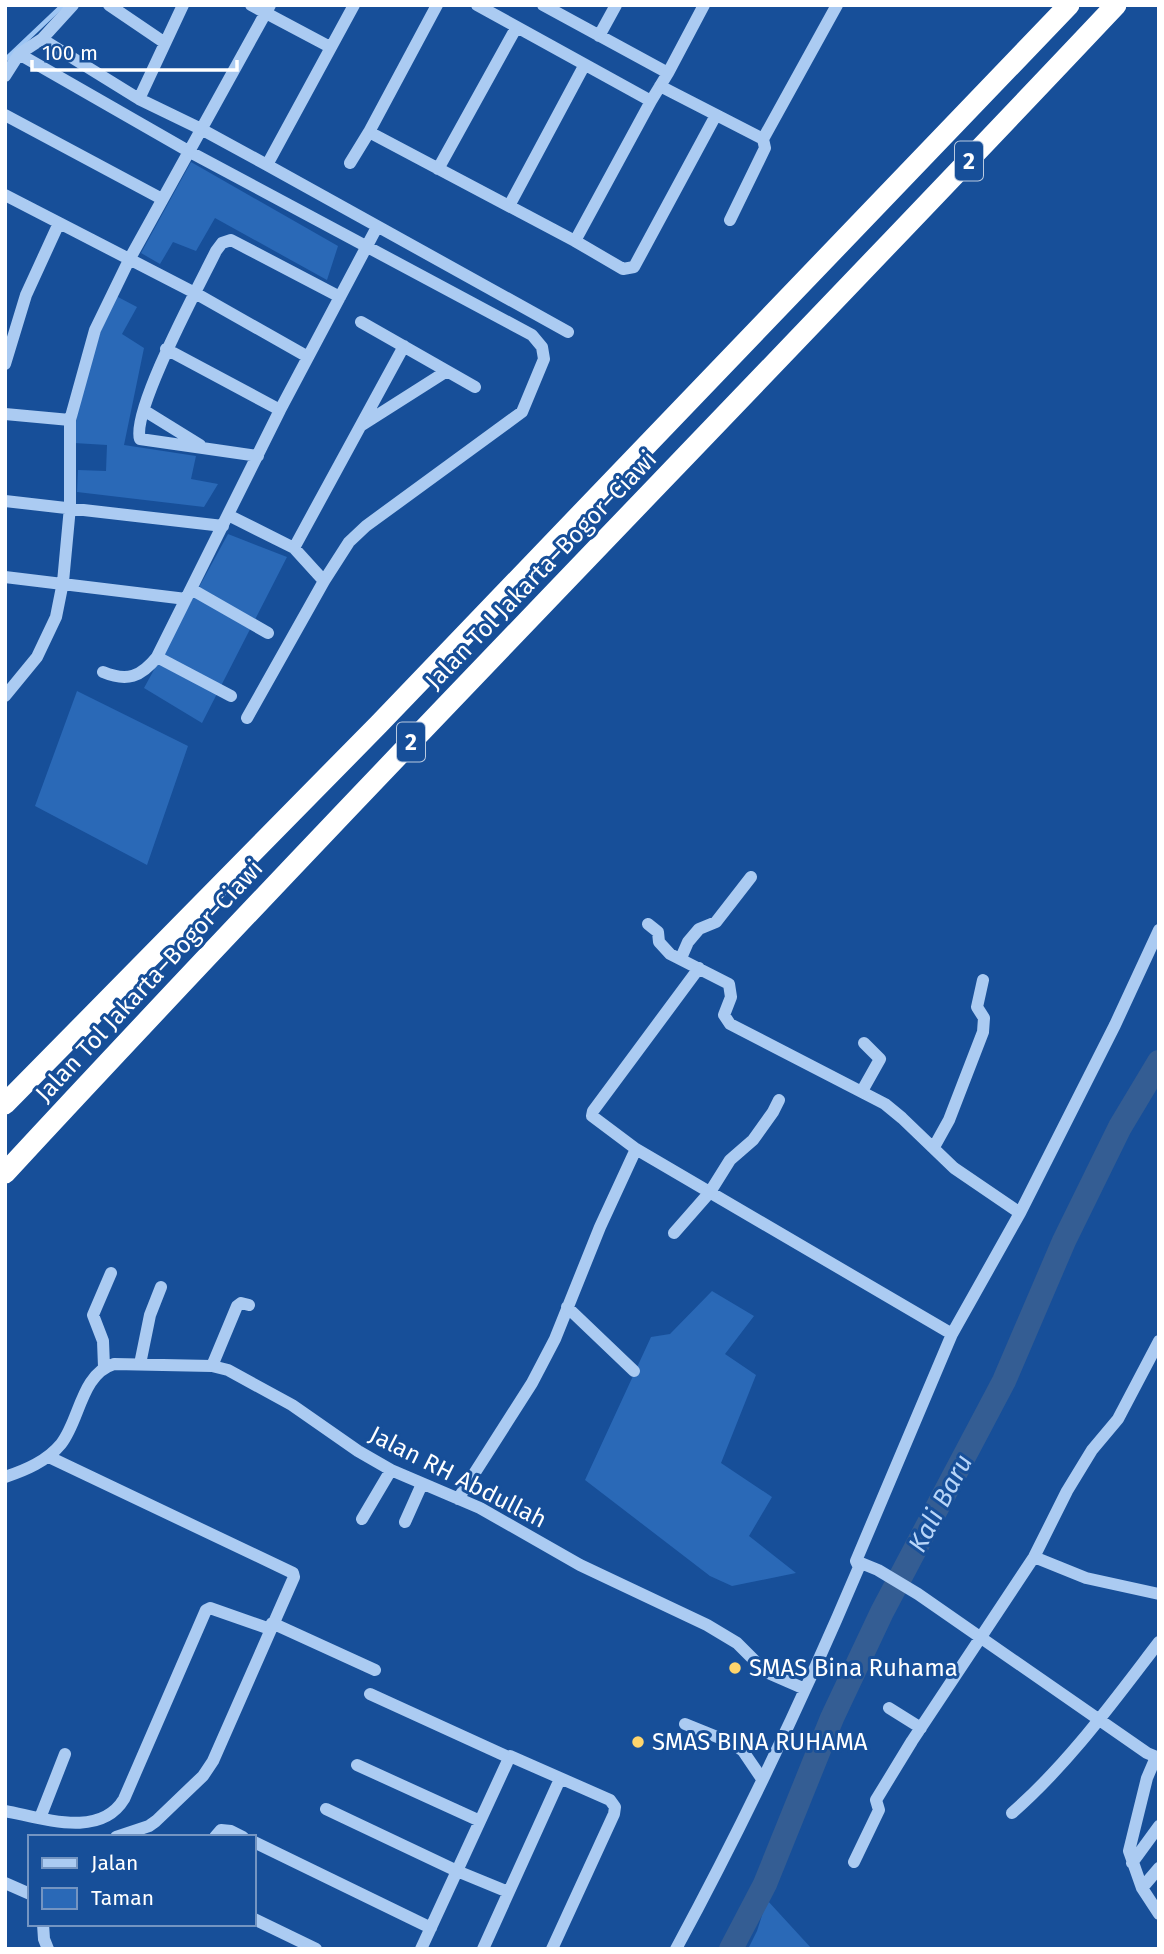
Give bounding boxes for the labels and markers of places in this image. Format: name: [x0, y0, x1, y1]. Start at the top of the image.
place label: SMAS Bina Ruhama: [749, 1654, 958, 1682]
marker: SMAS Bina Ruhama: [727, 1660, 743, 1676]
place label: SMAS BINA RUHAMA: [652, 1728, 868, 1756]
marker: SMAS BINA RUHAMA: [630, 1734, 646, 1750]

